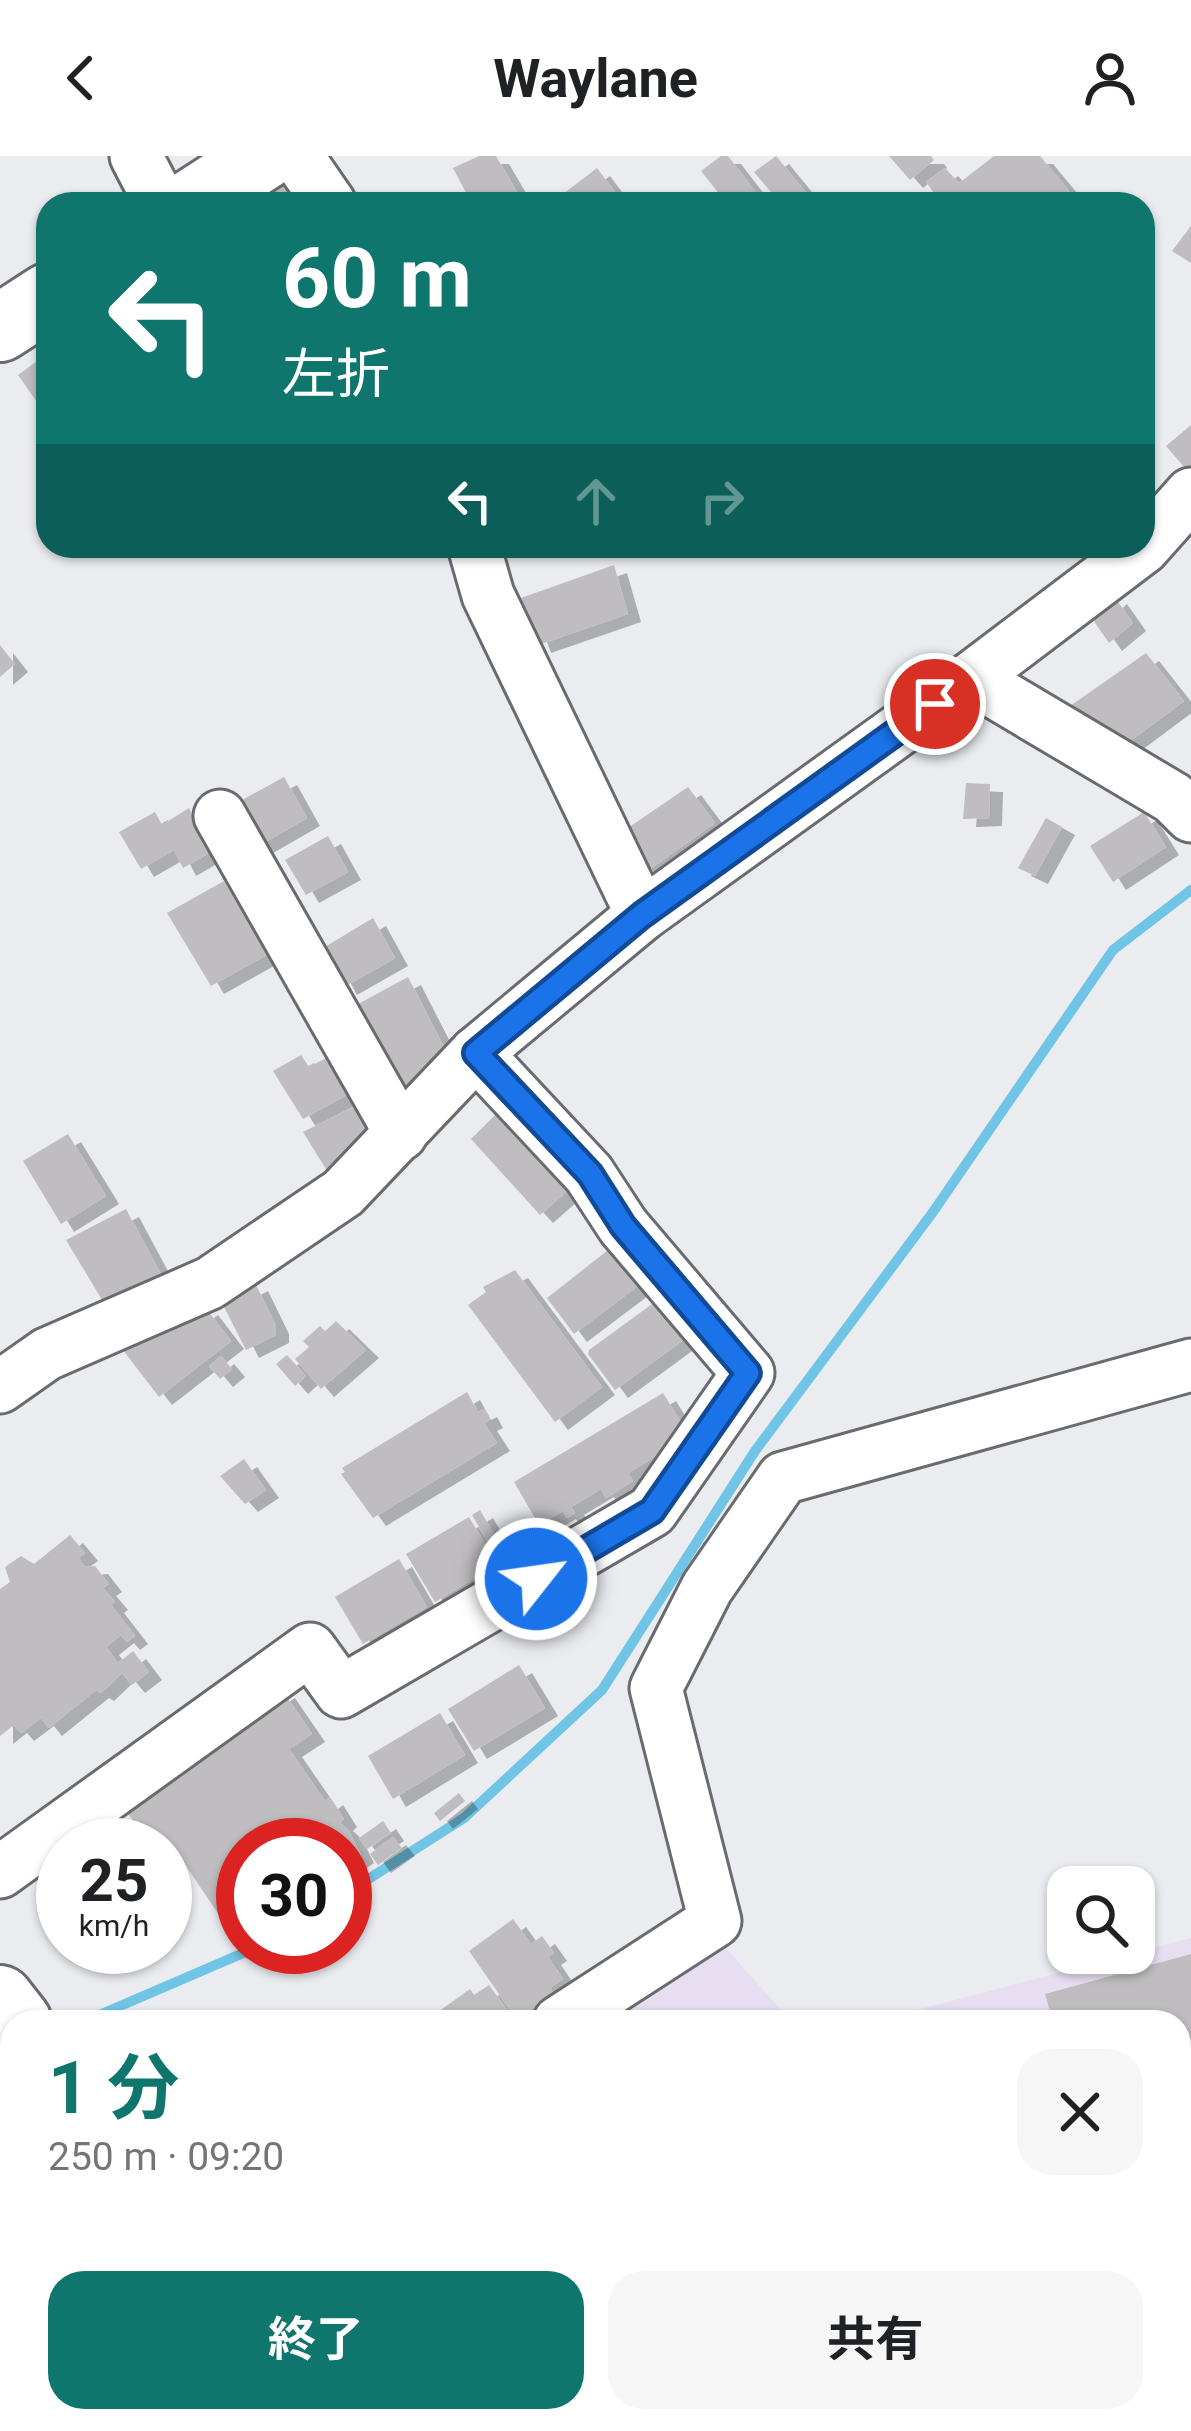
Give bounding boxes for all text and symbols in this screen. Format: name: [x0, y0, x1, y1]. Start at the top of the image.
icon: back: [48, 45, 114, 111]
icon: person: [1077, 45, 1143, 111]
text: Waylane: [493, 47, 698, 110]
text: 60 m: [282, 229, 472, 328]
icon: left: [84, 240, 240, 396]
text: 左折: [282, 343, 390, 406]
icon: left: [437, 468, 503, 534]
icon: ahead: [563, 468, 629, 534]
icon: right: [689, 468, 755, 534]
pin: [884, 653, 986, 755]
icon: arrive: [902, 671, 968, 737]
position arrow: [473, 1516, 599, 1642]
speed limit sign: 30: [216, 1818, 372, 1974]
text: 25: [80, 1845, 148, 1916]
map controls: [1047, 1866, 1155, 1974]
button: search: [1047, 1866, 1155, 1974]
text: km/h: [79, 1908, 149, 1943]
text: 1 分: [48, 2046, 179, 2131]
button: close: [1017, 2049, 1143, 2175]
text: 250 m · 09:20: [48, 2134, 284, 2180]
button: 終了: [48, 2271, 584, 2409]
button: 共有: [608, 2271, 1143, 2409]

